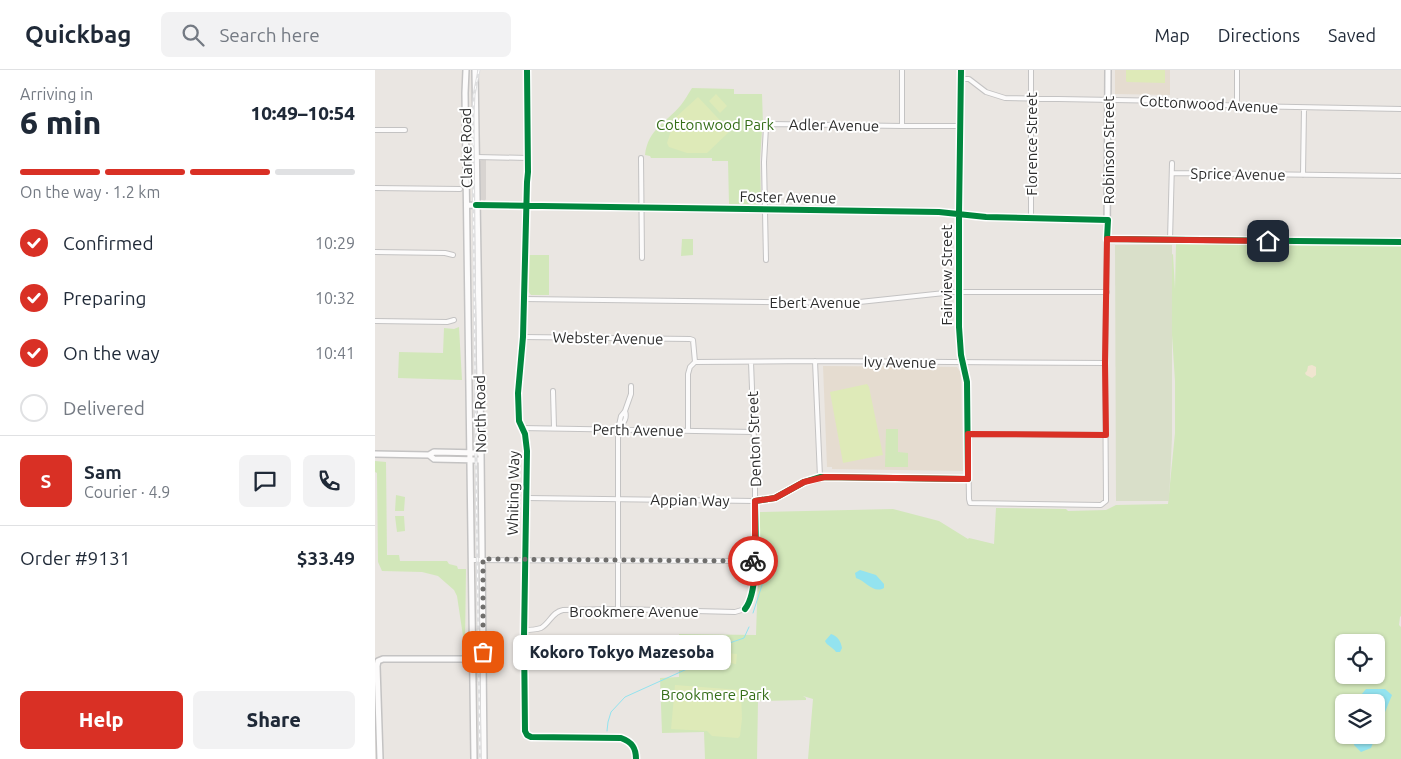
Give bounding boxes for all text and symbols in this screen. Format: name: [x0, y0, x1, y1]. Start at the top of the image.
search box: [161, 12, 511, 57]
text: Quickbag: [25, 21, 131, 48]
icon: search: [179, 21, 207, 49]
text: Search here: [219, 24, 320, 46]
text: Map: [1154, 25, 1190, 45]
text: Directions: [1218, 25, 1300, 45]
text: Saved: [1328, 25, 1376, 45]
text: Arriving in: [20, 85, 93, 103]
street label: Florence Street: [1023, 92, 1040, 196]
street label: Cottonwood Avenue: [1139, 92, 1279, 116]
street label: Robinson Street: [1100, 96, 1117, 204]
text: 10:49–10:54: [250, 102, 355, 124]
text: 6 min: [20, 104, 101, 140]
street label: Clarke Road: [457, 108, 475, 188]
park label: Cottonwood Park: [656, 116, 775, 133]
street label: Adler Avenue: [789, 116, 879, 134]
street label: Sprice Avenue: [1190, 165, 1286, 183]
text: On the way · 1.2 km: [20, 183, 160, 201]
street label: Foster Avenue: [739, 188, 837, 206]
pin: [1247, 220, 1289, 262]
street label: Fairview Street: [938, 224, 955, 325]
icon: home: [1254, 227, 1282, 255]
icon: check: [20, 229, 48, 257]
text: Confirmed: [63, 232, 154, 254]
text: 10:29: [315, 234, 355, 252]
icon: check: [20, 284, 48, 312]
text: Preparing: [63, 287, 147, 309]
text: 10:32: [315, 289, 355, 307]
street label: Ebert Avenue: [769, 294, 861, 311]
street label: Webster Avenue: [552, 329, 664, 347]
icon: check: [20, 339, 48, 367]
text: On the way: [63, 342, 160, 364]
text: 10:41: [315, 344, 355, 362]
street label: Ivy Avenue: [864, 353, 936, 371]
street label: North Road: [471, 375, 489, 453]
street label: Denton Street: [744, 391, 764, 487]
text: Delivered: [63, 397, 145, 419]
street label: Perth Avenue: [592, 421, 684, 439]
street label: Whiting Way: [504, 450, 522, 536]
button: chat: [239, 455, 291, 507]
button: phone: [303, 455, 355, 507]
text: Sam: [84, 461, 122, 483]
text: S: [41, 470, 51, 492]
text: Courier · 4.9: [84, 483, 170, 501]
street label: Appian Way: [650, 491, 730, 509]
courier: [728, 536, 778, 586]
text: Order #9131: [20, 547, 130, 569]
text: $33.49: [297, 547, 355, 569]
icon: bike: [739, 547, 767, 575]
street label: Brookmere Avenue: [569, 603, 699, 620]
pin: [462, 631, 504, 673]
callout: Kokoro Tokyo Mazesoba: [513, 634, 731, 670]
map controls: [1335, 634, 1385, 744]
button: locate: [1335, 634, 1385, 684]
icon: bag: [469, 638, 497, 666]
text: Kokoro Tokyo Mazesoba: [530, 643, 714, 661]
park label: Brookmere Park: [661, 686, 770, 703]
button: Help: [20, 691, 183, 749]
button: Share: [193, 691, 355, 749]
button: layers: [1335, 694, 1385, 744]

